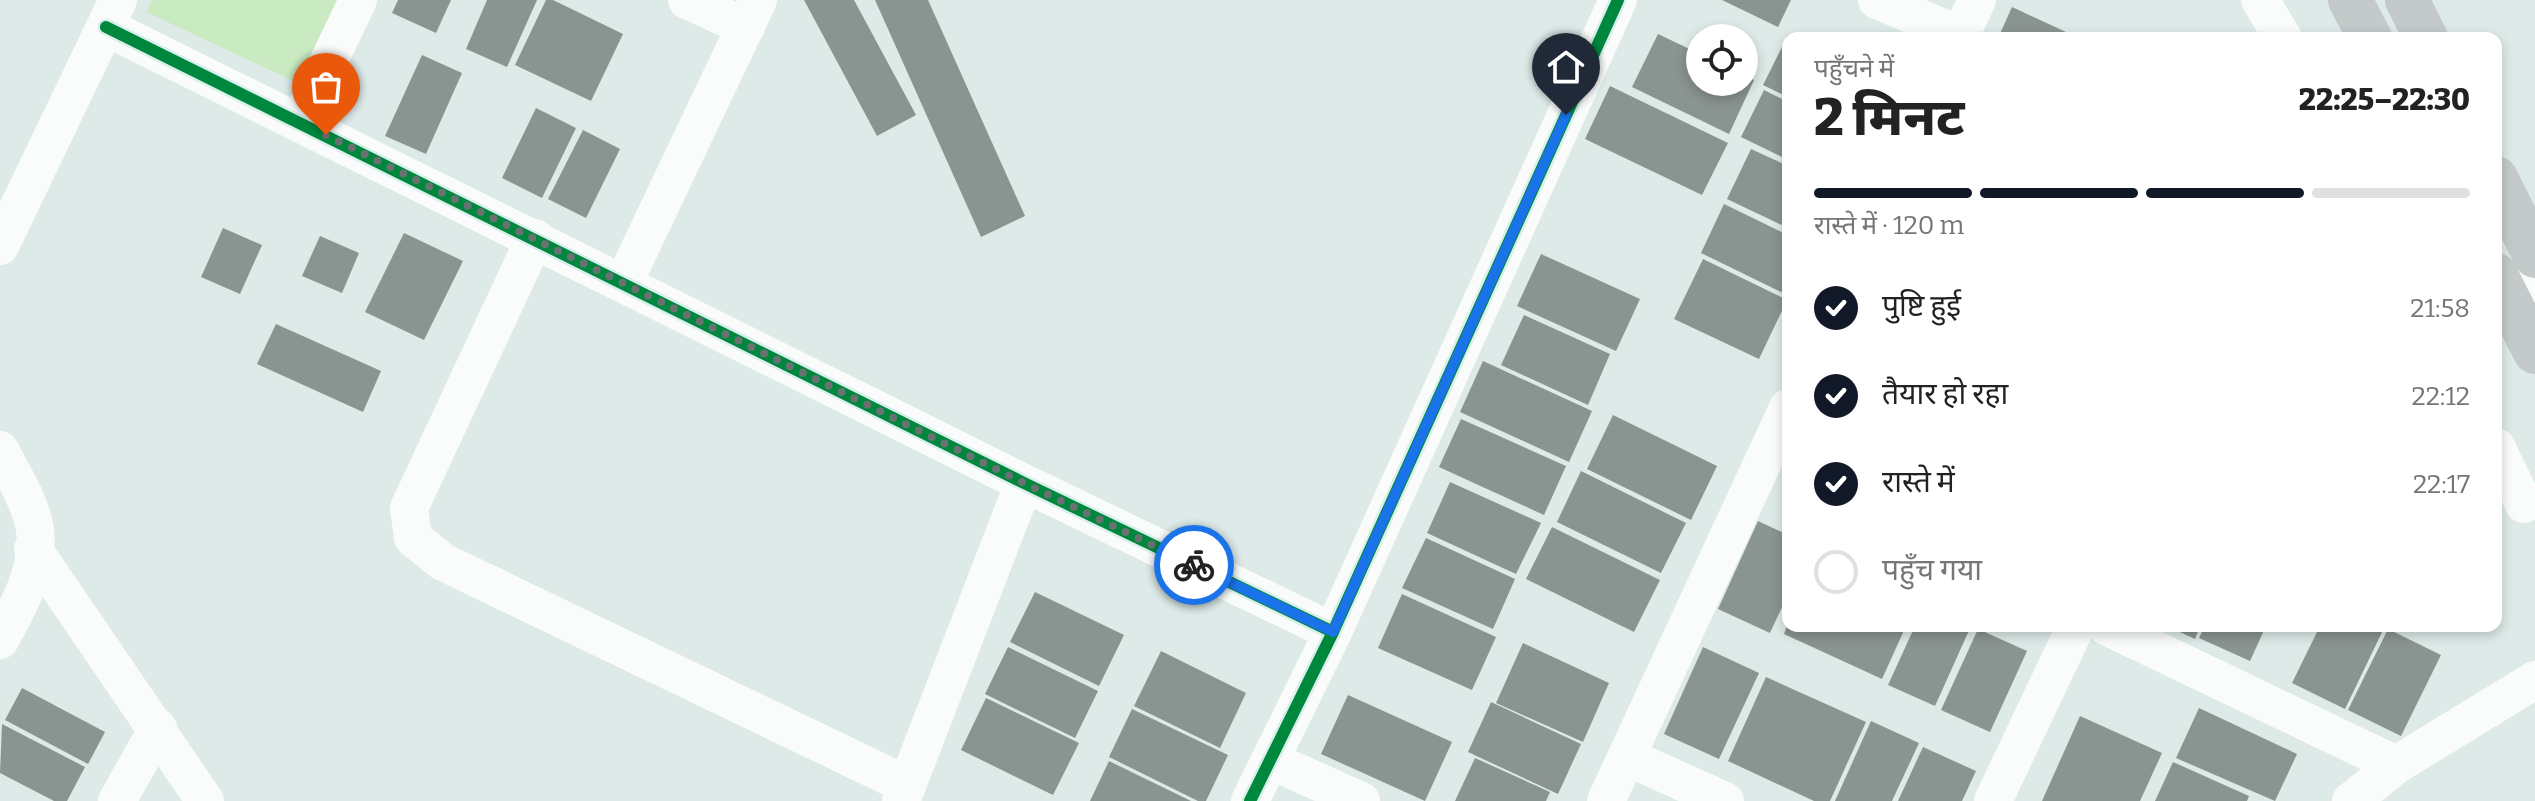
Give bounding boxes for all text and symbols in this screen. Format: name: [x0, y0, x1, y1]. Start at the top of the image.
map controls: [1686, 24, 1758, 96]
button: locate: [1686, 24, 1758, 96]
pin: [1532, 33, 1600, 115]
icon: home: [1544, 45, 1588, 89]
pin: [292, 53, 360, 135]
text: पहुँचने में: [1814, 53, 1894, 84]
icon: bag: [304, 65, 348, 109]
text: 22:25–22:30: [2299, 82, 2470, 118]
text: 2 मिनट: [1814, 86, 1965, 149]
text: रास्ते में · 120 m: [1814, 210, 1964, 241]
icon: check: [1814, 286, 1858, 330]
text: पुष्टि हुई: [1882, 288, 1961, 324]
text: 21:58: [2410, 293, 2470, 324]
icon: check: [1814, 374, 1858, 418]
text: तैयार हो रहा: [1882, 376, 2008, 412]
text: 22:12: [2412, 381, 2470, 412]
icon: check: [1814, 462, 1858, 506]
text: रास्ते में: [1882, 464, 1955, 500]
text: 22:17: [2413, 469, 2470, 500]
courier: [1154, 525, 1234, 605]
icon: bike: [1172, 543, 1216, 587]
text: पहुँच गया: [1882, 552, 1982, 588]

